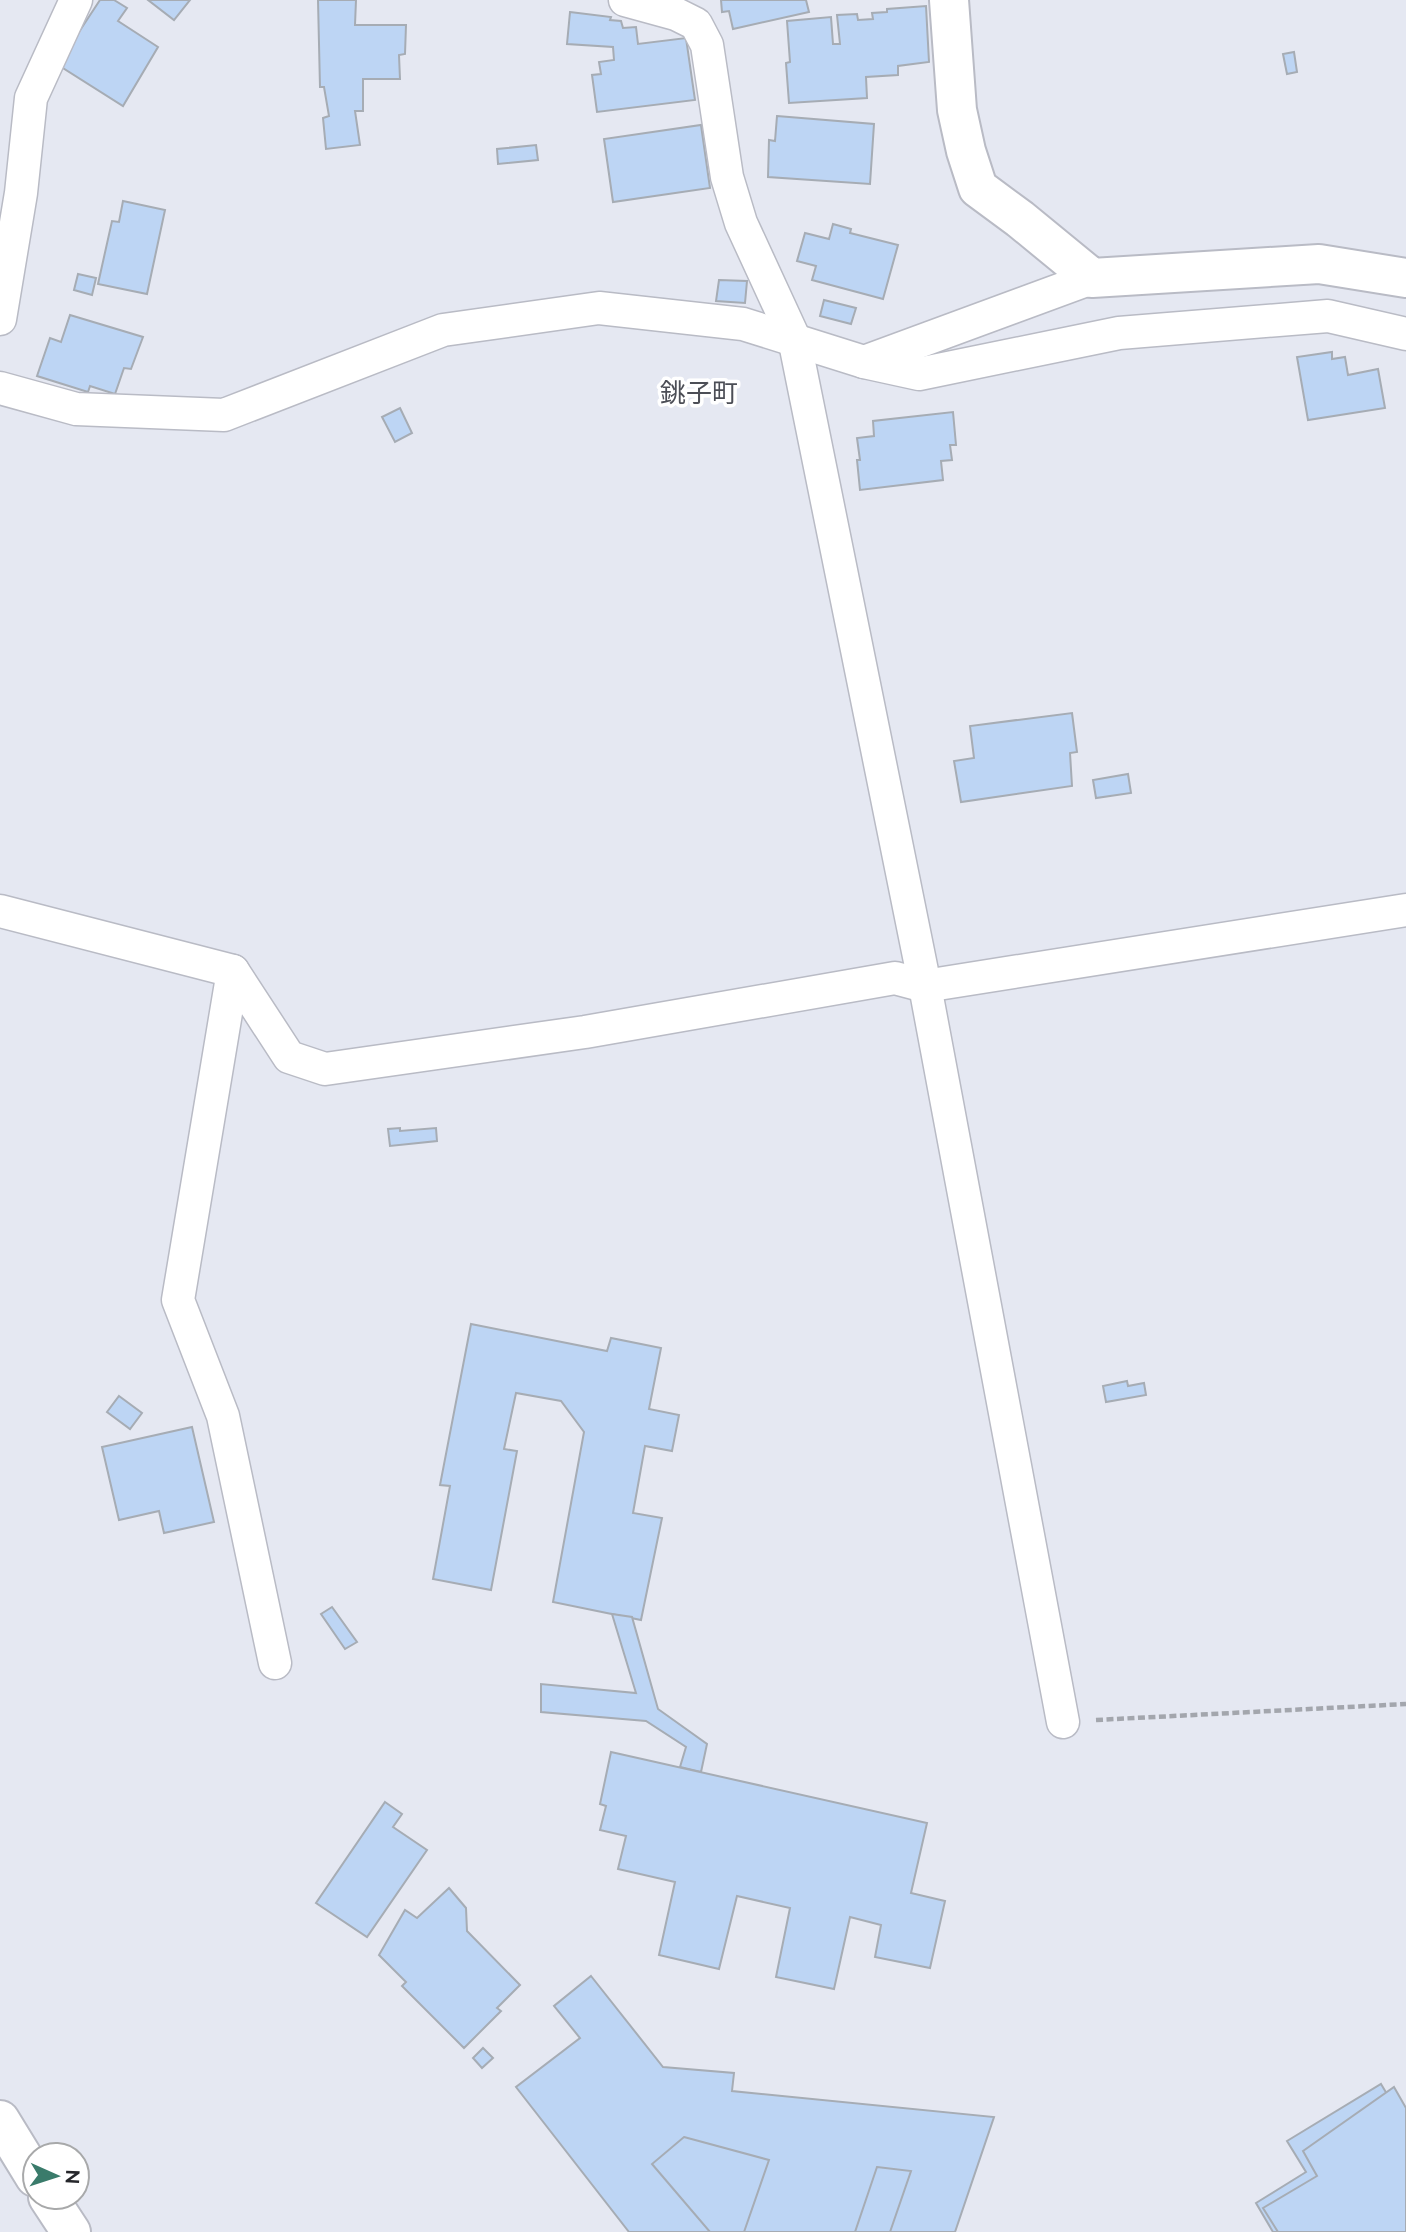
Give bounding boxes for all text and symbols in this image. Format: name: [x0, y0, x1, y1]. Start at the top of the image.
district label: 銚子町: [660, 378, 738, 408]
north arrow: [21, 2141, 91, 2211]
text: N: [62, 2169, 84, 2185]

